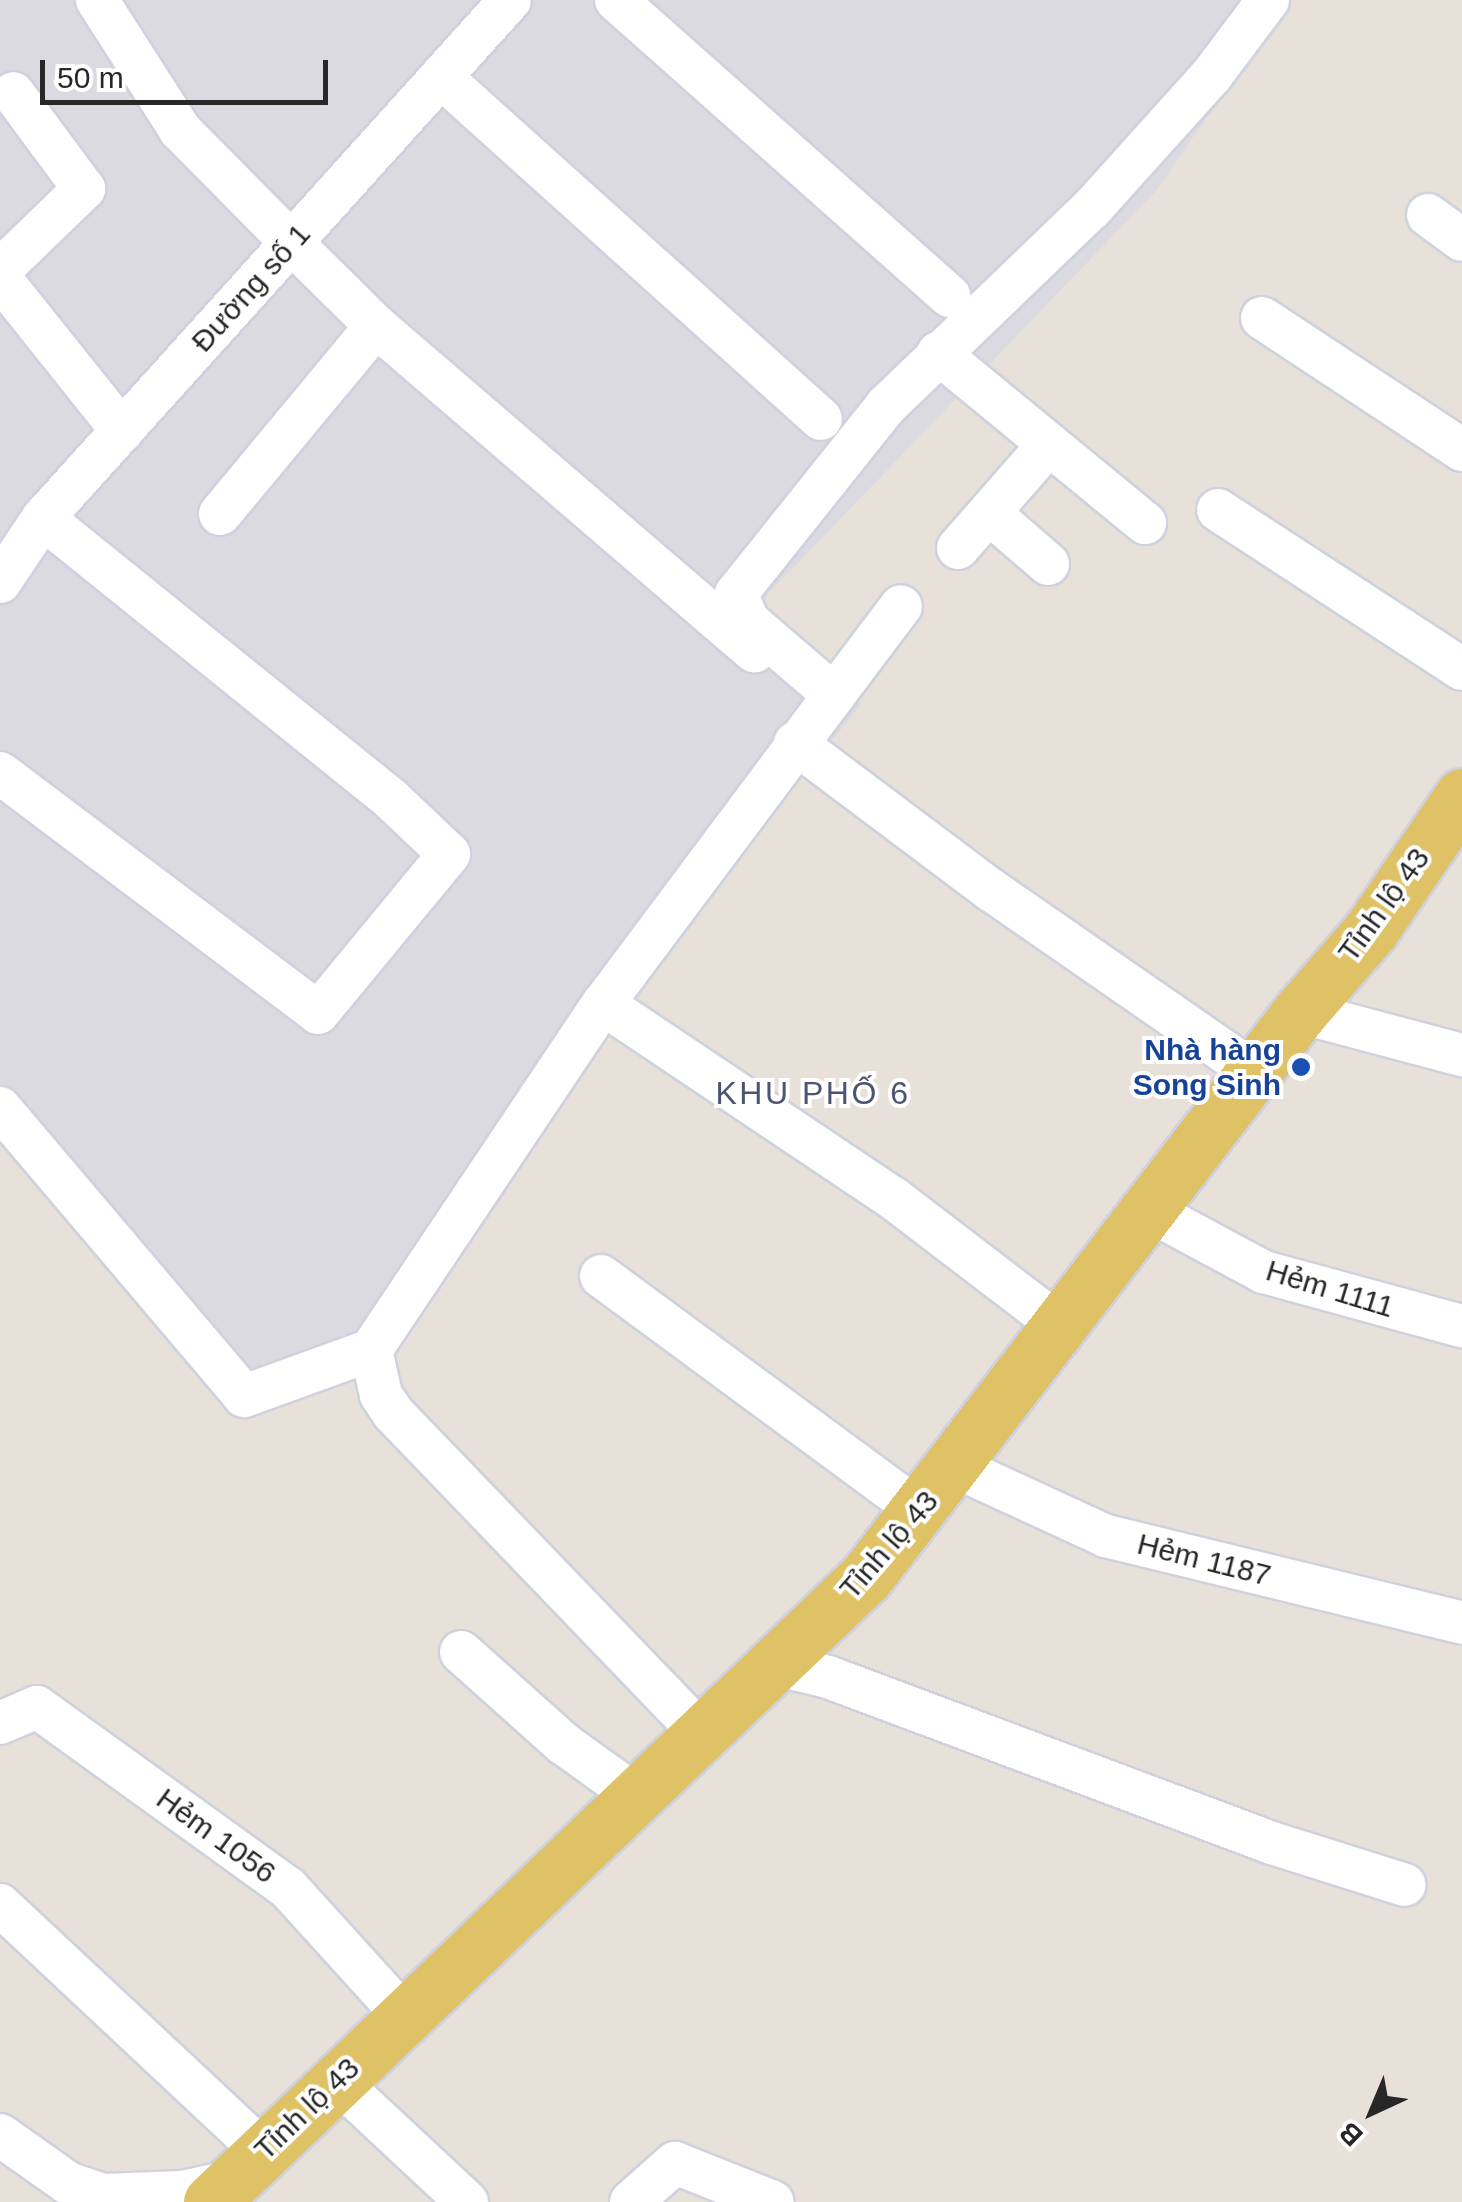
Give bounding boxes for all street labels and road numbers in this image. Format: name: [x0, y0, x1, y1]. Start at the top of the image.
street label: Đường số 1: [184, 217, 318, 359]
street label: Tỉnh lộ 43: [1331, 841, 1437, 969]
street label: Hẻm 1111: [1262, 1253, 1398, 1325]
street label: Tỉnh lộ 43: [832, 1483, 946, 1607]
street label: Hẻm 1187: [1134, 1526, 1274, 1594]
street label: Hẻm 1056: [149, 1781, 283, 1891]
street label: Tỉnh lộ 43: [247, 2050, 367, 2168]

